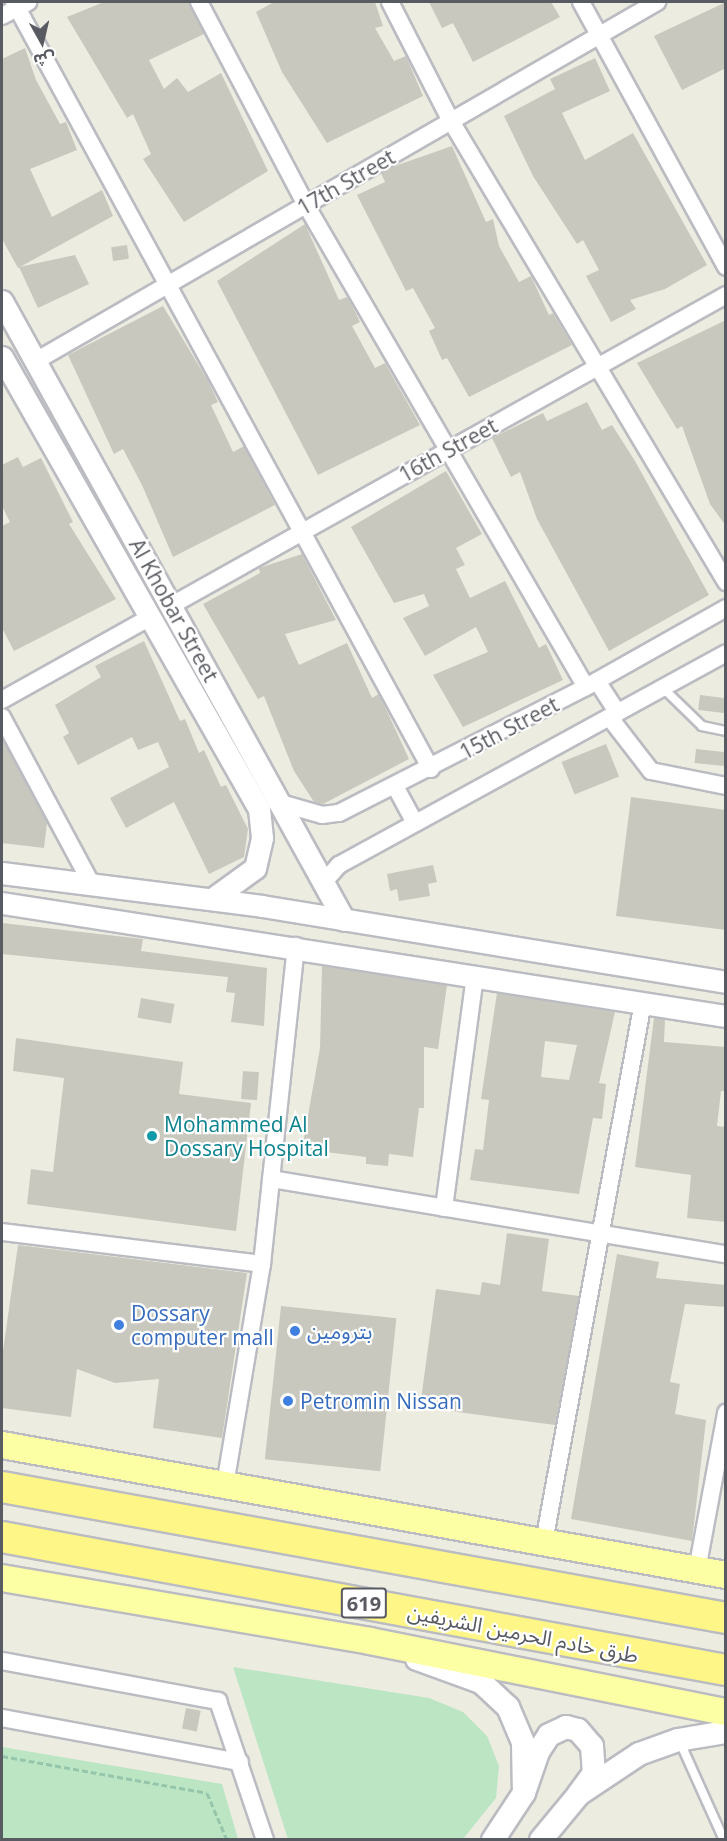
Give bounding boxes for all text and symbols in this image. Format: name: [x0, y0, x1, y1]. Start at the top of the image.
north arrow: [12, 12, 72, 72]
text: ش: [32, 47, 57, 72]
street label: 17th Street: [293, 144, 399, 220]
street label: 16th Street: [394, 413, 502, 487]
street label: Al Khobar Street: [124, 534, 224, 686]
street label: 15th Street: [455, 691, 563, 765]
place label: Mohammed Al Dossary Hospital: [164, 1111, 329, 1161]
marker: Mohammed Al Dossary Hospital: [145, 1129, 159, 1143]
place label: Dossary computer mall: [131, 1300, 274, 1350]
marker: Dossary computer mall: [112, 1318, 126, 1332]
place label: بترومين: [307, 1318, 372, 1344]
marker: بترومين: [288, 1324, 302, 1338]
place label: Petromin Nissan: [300, 1388, 462, 1414]
marker: Petromin Nissan: [281, 1394, 295, 1408]
road number: 619: [340, 1586, 388, 1620]
street label: طرق خادم الحرمين الشريفين: [405, 1598, 641, 1668]

